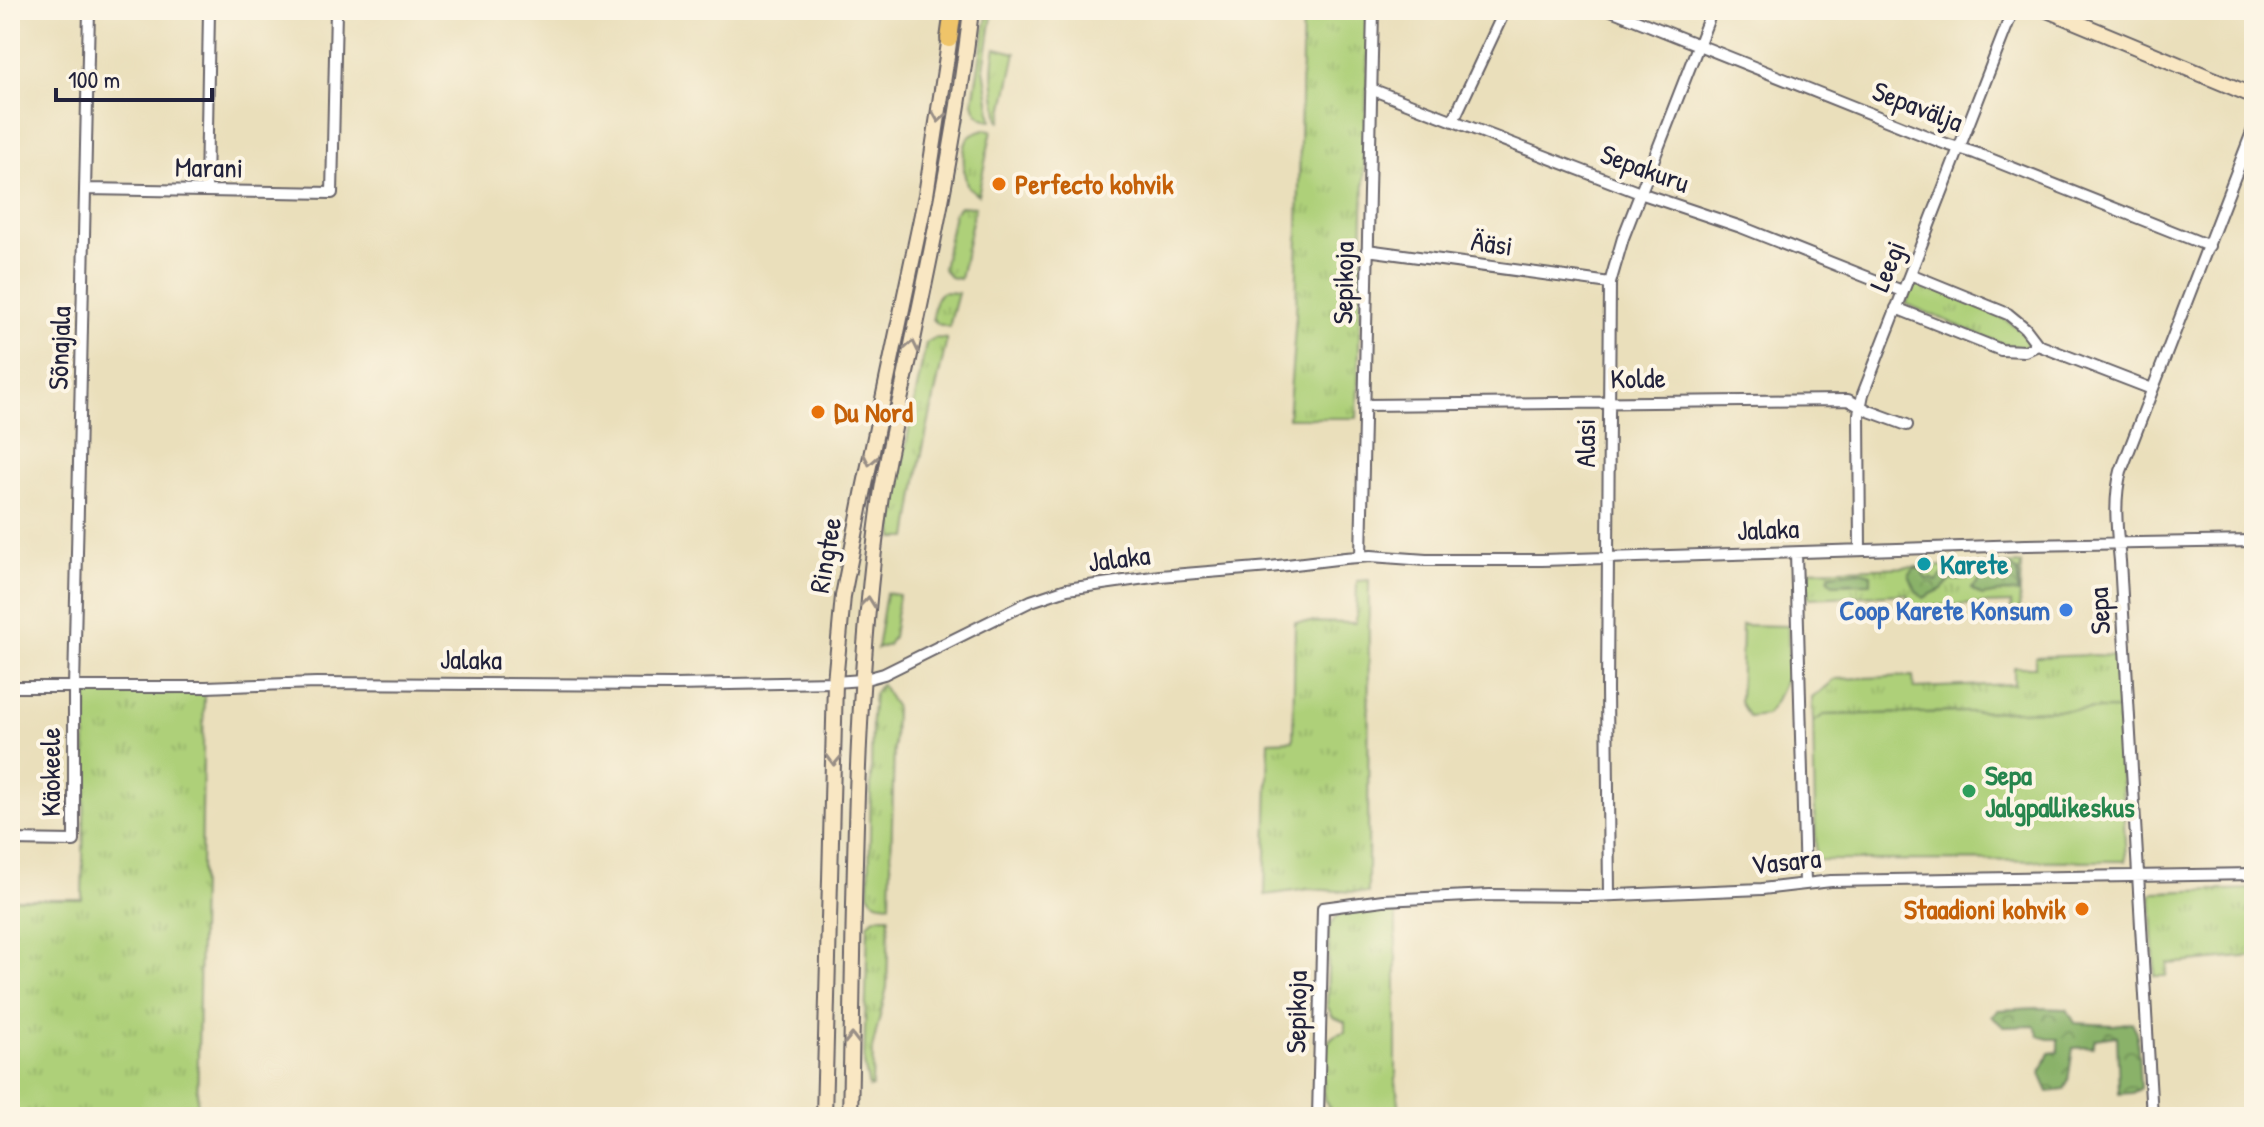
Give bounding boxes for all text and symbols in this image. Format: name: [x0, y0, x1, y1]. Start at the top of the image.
scale bar: [56, 52, 212, 102]
text: 100 m: [68, 63, 120, 95]
street label: Sepavälja: [1867, 71, 1969, 141]
one-way arrow: [931, 110, 948, 124]
street label: Sepakuru: [1595, 134, 1695, 202]
street label: Marani: [175, 147, 243, 187]
place label: Perfecto kohvik: [1015, 165, 1174, 203]
marker: Perfecto kohvik: [990, 175, 1008, 193]
street label: Ääsi: [1469, 221, 1515, 265]
street label: Leegi: [1860, 235, 1914, 297]
street label: Sepikoja: [1323, 241, 1363, 325]
street label: Sõnajala: [39, 305, 79, 391]
one-way arrow: [903, 340, 920, 354]
street label: Kolde: [1610, 359, 1666, 397]
place label: Du Nord: [834, 393, 913, 431]
marker: Du Nord: [809, 403, 827, 421]
street label: Alasi: [1566, 418, 1604, 468]
one-way arrow: [862, 453, 879, 467]
street label: Jalaka: [1736, 509, 1800, 549]
street label: Ringtee: [800, 514, 850, 596]
street label: Jalaka: [1086, 535, 1152, 581]
place label: Karete: [1940, 545, 2009, 583]
marker: Karete: [1915, 555, 1933, 573]
street label: Sepa: [2079, 587, 2119, 635]
place label: Coop Karete Konsum: [1839, 591, 2050, 630]
one-way arrow: [860, 596, 877, 609]
marker: Coop Karete Konsum: [2057, 601, 2075, 619]
street label: Jalaka: [439, 639, 503, 679]
street label: Käokeele: [31, 727, 69, 817]
one-way arrow: [825, 754, 842, 767]
place label: Sepa Jalgpallikeskus: [1985, 756, 2135, 827]
marker: Sepa Jalgpallikeskus: [1960, 782, 1978, 800]
street label: Vasara: [1749, 838, 1823, 884]
place label: Staadioni kohvik: [1904, 890, 2066, 928]
marker: Staadioni kohvik: [2073, 900, 2091, 918]
street label: Sepikoja: [1276, 970, 1316, 1054]
one-way arrow: [843, 1032, 861, 1045]

